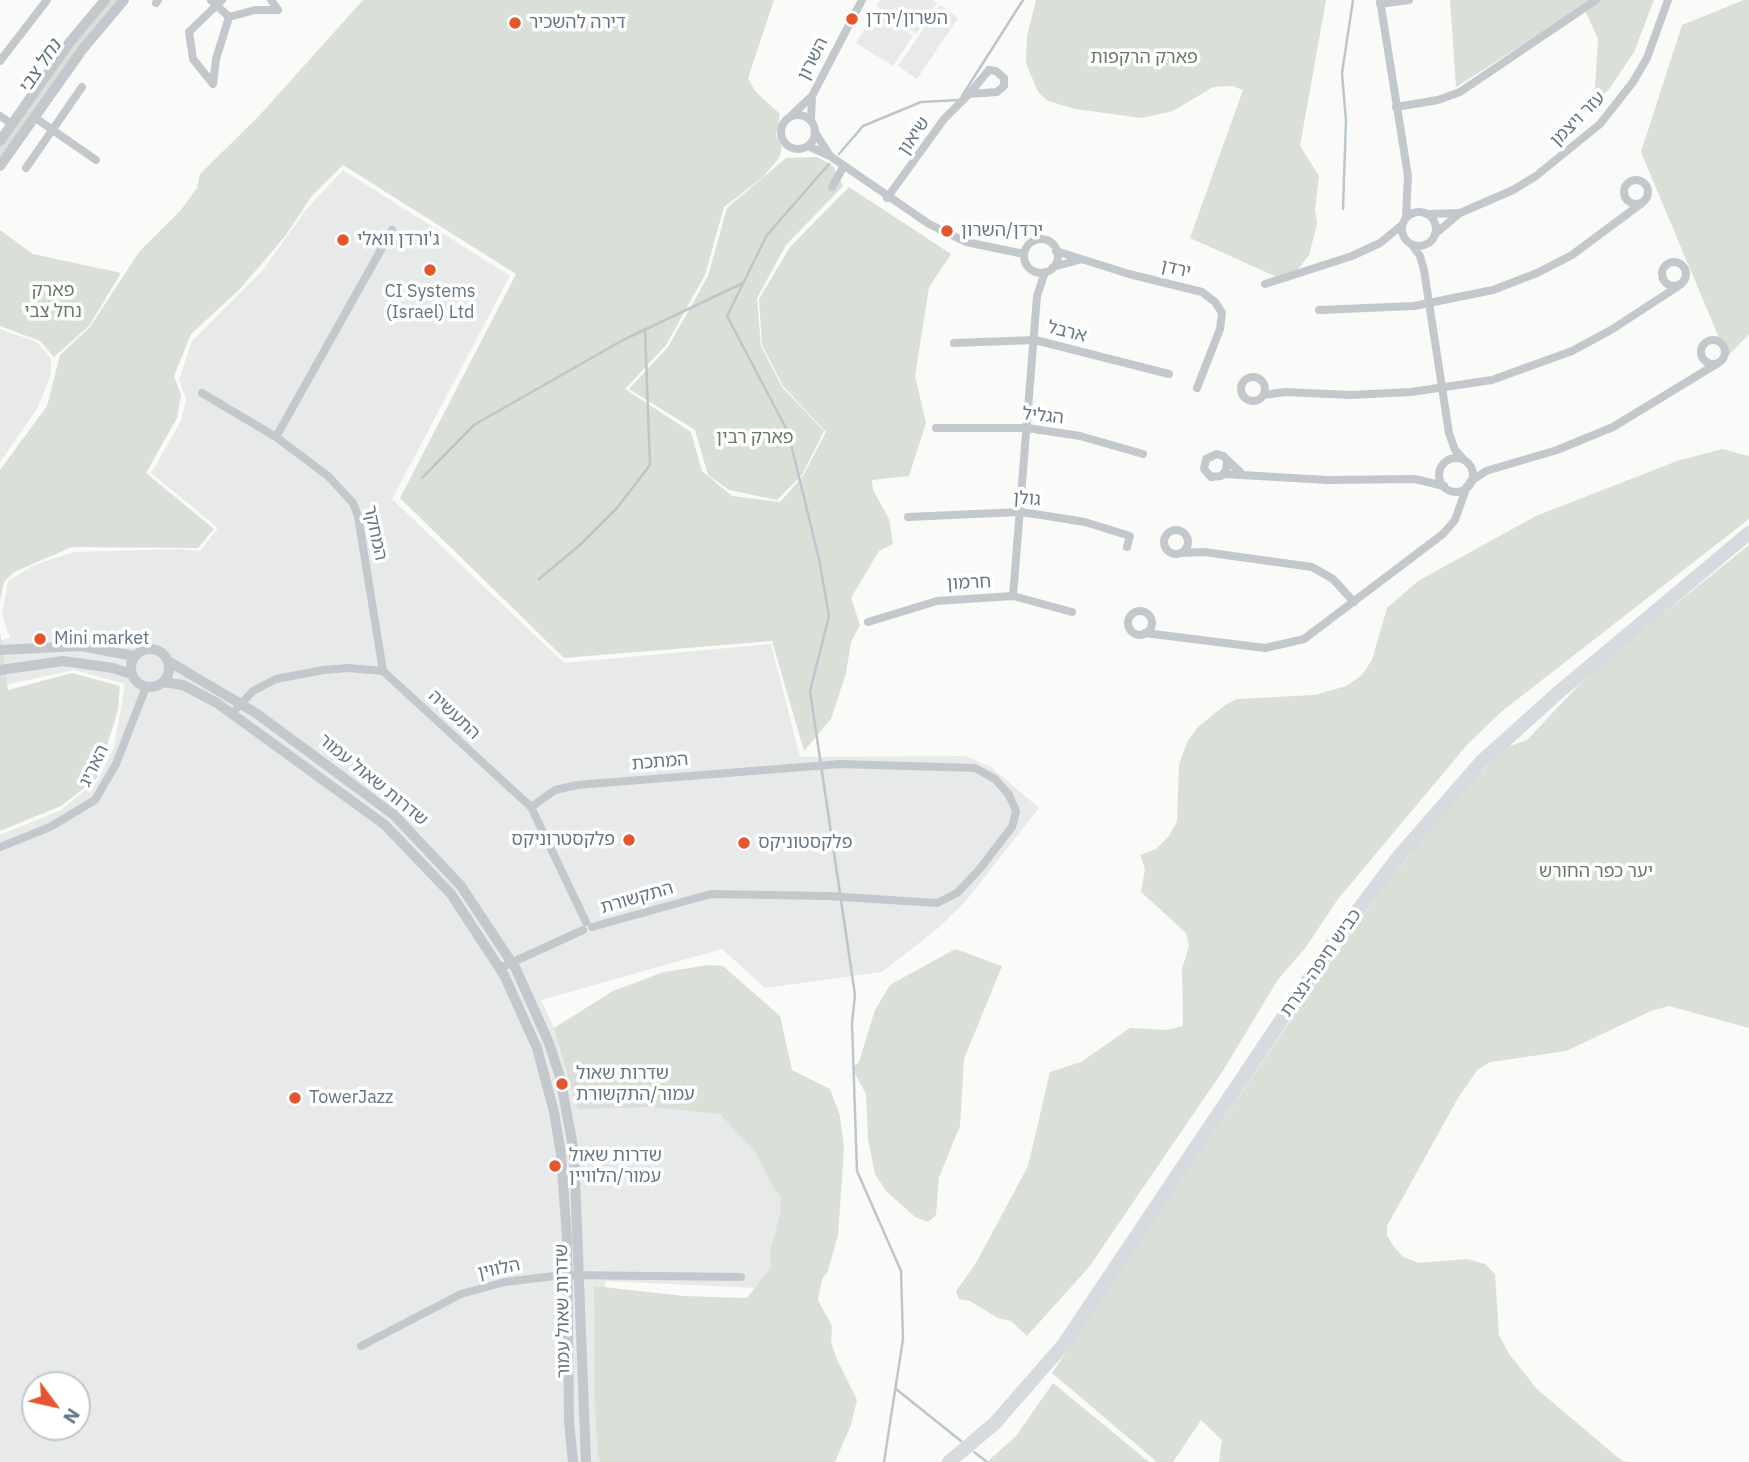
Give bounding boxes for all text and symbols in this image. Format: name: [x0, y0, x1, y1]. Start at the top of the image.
place label: השרון/ירדן: [866, 8, 948, 30]
marker: השרון/ירדן: [844, 11, 860, 27]
place label: דירה להשכיר: [529, 12, 626, 34]
marker: דירה להשכיר: [507, 15, 523, 31]
street label: השרון: [793, 34, 833, 84]
water label: נחל צבי: [14, 35, 66, 99]
park label: פארק הרקפות: [1090, 47, 1198, 69]
street label: עזר ויצמן: [1546, 87, 1610, 151]
street label: שיאון: [894, 113, 934, 159]
place label: ירדן/השרון: [961, 220, 1043, 242]
marker: ירדן/השרון: [939, 223, 955, 239]
place label: ג'ורדן וואלי: [357, 229, 439, 251]
marker: ג'ורדן וואלי: [335, 232, 351, 248]
street label: ירדן: [1159, 255, 1193, 283]
marker: CI Systems (Israel) Ltd: [422, 262, 438, 278]
park label: פארק נחל צבי: [24, 280, 82, 322]
place label: CI Systems (Israel) Ltd: [384, 281, 476, 324]
street label: ארבל: [1045, 317, 1089, 347]
street label: הגליל: [1021, 403, 1065, 429]
park label: פארק רבין: [716, 427, 794, 449]
street label: גולן: [1013, 487, 1041, 511]
street label: המחקר: [359, 503, 391, 563]
street label: חרמון: [946, 571, 992, 595]
place label: Mini market: [54, 628, 149, 650]
marker: Mini market: [32, 631, 48, 647]
street label: התעשיה: [424, 686, 484, 744]
street label: שדרות שאול עמור: [314, 729, 432, 831]
street label: האריג: [75, 741, 113, 791]
street label: המתכת: [631, 749, 689, 775]
place label: פלקסטרוניקס: [511, 829, 615, 851]
marker: פלקסטרוניקס: [621, 832, 637, 848]
place label: פלקסטוניקס: [758, 832, 852, 854]
marker: פלקסטוניקס: [736, 835, 752, 851]
park label: יער כפר החורש: [1539, 861, 1653, 883]
street label: התקשורת: [598, 877, 676, 919]
street label: כביש חיפה-נצרת: [1276, 905, 1366, 1021]
place label: שדרות שאול עמור/התקשורת: [576, 1063, 695, 1106]
marker: שדרות שאול עמור/התקשורת: [554, 1076, 570, 1092]
place label: TowerJazz: [309, 1087, 393, 1109]
marker: TowerJazz: [287, 1090, 303, 1106]
place label: שדרות שאול עמור/הלוויין: [569, 1145, 662, 1188]
marker: שדרות שאול עמור/הלוויין: [547, 1158, 563, 1174]
street label: שדרות שאול עמור: [551, 1244, 575, 1378]
street label: הלווין: [476, 1254, 522, 1284]
north arrow: [21, 1371, 91, 1441]
text: N: [58, 1404, 86, 1429]

